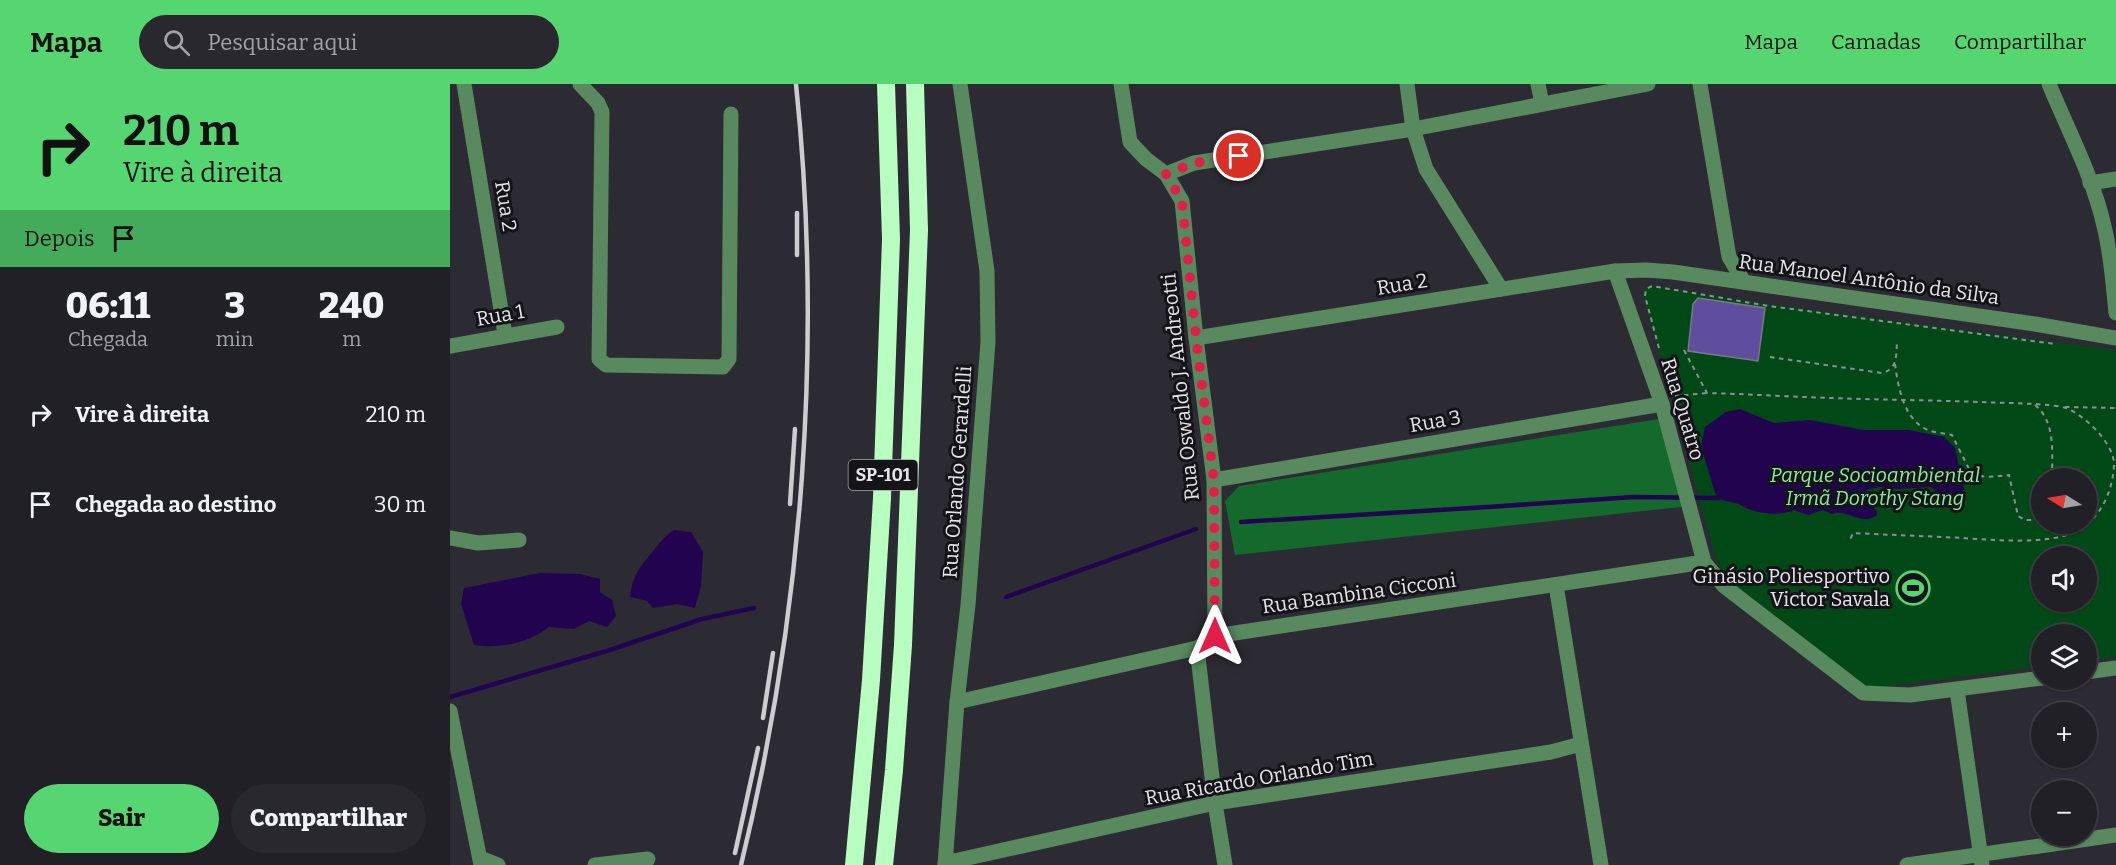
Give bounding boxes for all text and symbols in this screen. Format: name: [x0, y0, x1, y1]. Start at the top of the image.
search box: [139, 15, 559, 69]
text: Mapa: [30, 26, 103, 59]
icon: search: [160, 26, 193, 59]
text: Pesquisar aqui: [208, 29, 357, 56]
text: Mapa: [1744, 29, 1798, 55]
text: Camadas: [1831, 29, 1921, 55]
text: Compartilhar: [1954, 29, 2086, 55]
text: 210 m: [123, 106, 239, 156]
icon: right: [24, 108, 102, 186]
pin: [1213, 130, 1264, 181]
icon: arrive: [1222, 139, 1255, 172]
text: Vire à direita: [123, 157, 283, 189]
street label: Rua 2: [490, 179, 522, 233]
icon: arrive: [107, 222, 140, 255]
text: Depois: [24, 225, 95, 252]
street label: Rua Manoel Antônio da Silva: [1737, 249, 2001, 309]
street label: Rua 2: [1375, 268, 1429, 300]
street label: Rua Oswaldo J. Andreotti: [1156, 272, 1204, 502]
text: 06:11: [65, 284, 150, 328]
text: 3: [224, 284, 245, 328]
text: 240: [319, 284, 385, 328]
street label: Rua 1: [474, 299, 526, 331]
text: Chegada: [68, 327, 148, 351]
text: min: [216, 327, 253, 351]
text: m: [342, 327, 361, 351]
street label: Rua Quatro: [1656, 355, 1710, 463]
street label: Rua Orlando Gerardelli: [938, 365, 976, 579]
icon: right: [24, 398, 57, 431]
text: Vire à direita: [75, 401, 209, 428]
text: 210 m: [366, 401, 426, 428]
street label: Rua 3: [1408, 405, 1462, 437]
road number: SP-101: [848, 460, 918, 490]
park label: Parque Socioambiental Irmã Dorothy Stang: [1770, 463, 1980, 510]
north arrow: [2031, 468, 2097, 534]
map controls: [2031, 468, 2097, 846]
icon: arrive: [24, 488, 57, 521]
text: Chegada ao destino: [75, 491, 276, 518]
text: 30 m: [374, 491, 426, 518]
button: sound: [2031, 546, 2097, 612]
place label: Ginásio Poliesportivo Victor Savala: [1693, 564, 1890, 611]
street label: Rua Bambina Cicconi: [1260, 567, 1458, 619]
sports icon: Ginásio Poliesportivo Victor Savala: [1895, 570, 1931, 606]
position arrow: [1183, 604, 1247, 668]
button: layers: [2031, 624, 2097, 690]
button: +: [2031, 702, 2097, 768]
street label: Rua Ricardo Orlando Tim: [1143, 746, 1375, 810]
button: −: [2031, 780, 2097, 846]
button: Sair: [24, 784, 219, 853]
button: Compartilhar: [231, 784, 426, 853]

